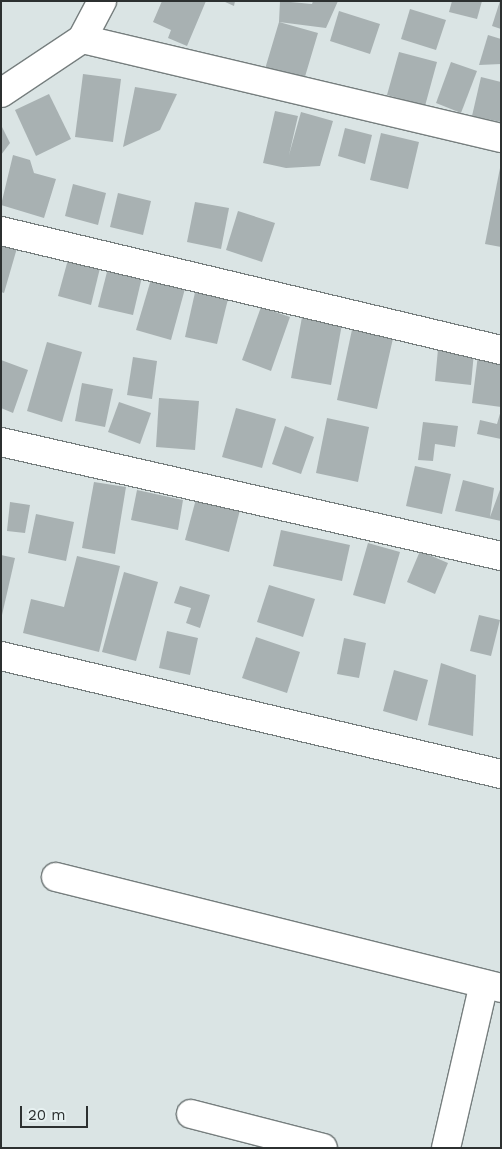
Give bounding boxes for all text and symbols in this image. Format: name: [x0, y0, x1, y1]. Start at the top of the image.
scale bar: [22, 1096, 90, 1128]
text: 20 m: [28, 1106, 66, 1124]

